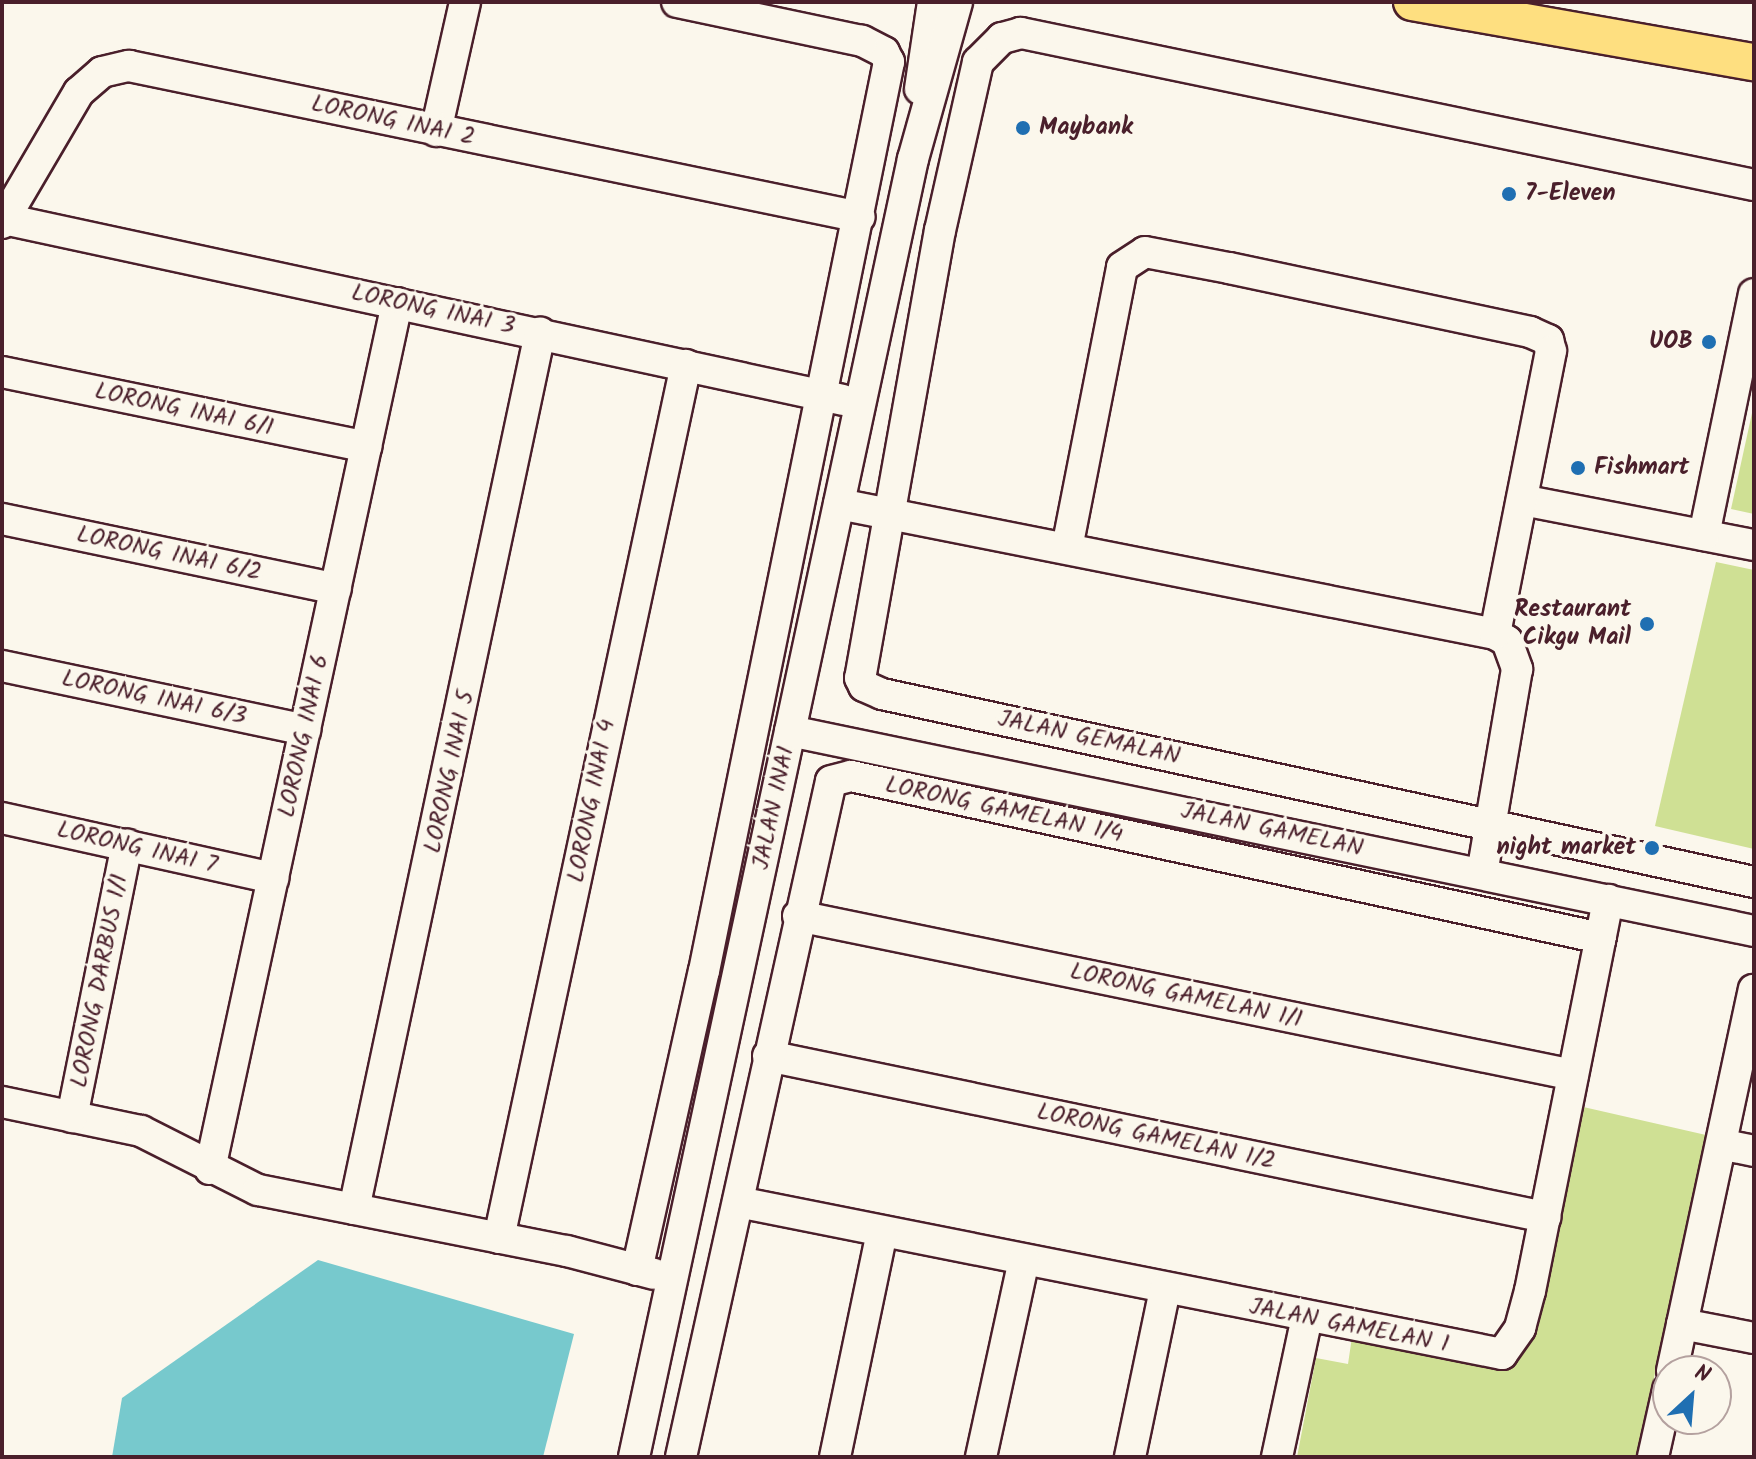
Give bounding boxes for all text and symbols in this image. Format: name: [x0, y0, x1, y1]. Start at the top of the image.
street label: LORONG INAI 2: [309, 90, 477, 152]
place label: Maybank: [1039, 114, 1133, 142]
marker: Maybank: [1014, 119, 1032, 137]
place label: 7-Eleven: [1525, 180, 1616, 208]
marker: 7-Eleven: [1500, 185, 1518, 203]
street label: LORONG INAI 3: [349, 279, 517, 341]
place label: UOB: [1649, 328, 1693, 356]
marker: UOB: [1700, 333, 1718, 351]
street label: LORONG INAI 6/1: [92, 377, 276, 443]
place label: Fishmart: [1594, 454, 1689, 482]
marker: Fishmart: [1569, 459, 1587, 477]
street label: LORONG INAI 6/2: [74, 520, 264, 588]
place label: Restaurant Cikgu Mail: [1514, 596, 1631, 652]
marker: Restaurant Cikgu Mail: [1638, 615, 1656, 633]
street label: LORONG INAI 6: [273, 652, 335, 820]
street label: LORONG INAI 6/3: [59, 664, 249, 732]
street label: LORONG INAI 5: [419, 688, 481, 856]
street label: JALAN GEMALAN: [995, 705, 1183, 771]
street label: LORONG INAI 4: [562, 717, 622, 885]
street label: JALAN INAI: [747, 744, 801, 872]
street label: LORONG GAMELAN 1/4: [883, 771, 1125, 849]
street label: JALAN GAMELAN: [1178, 797, 1366, 863]
street label: LORONG INAI 7: [54, 816, 220, 880]
place label: night market: [1496, 834, 1636, 862]
marker: night market: [1643, 839, 1661, 857]
street label: LORONG DARBUS 1/1: [65, 872, 135, 1090]
street label: LORONG GAMELAN 1/1: [1067, 957, 1305, 1035]
street label: LORONG GAMELAN 1/2: [1034, 1098, 1278, 1176]
street label: JALAN GAMELAN 1: [1247, 1293, 1451, 1359]
north arrow: [1652, 1355, 1732, 1435]
text: N: [1688, 1356, 1716, 1394]

